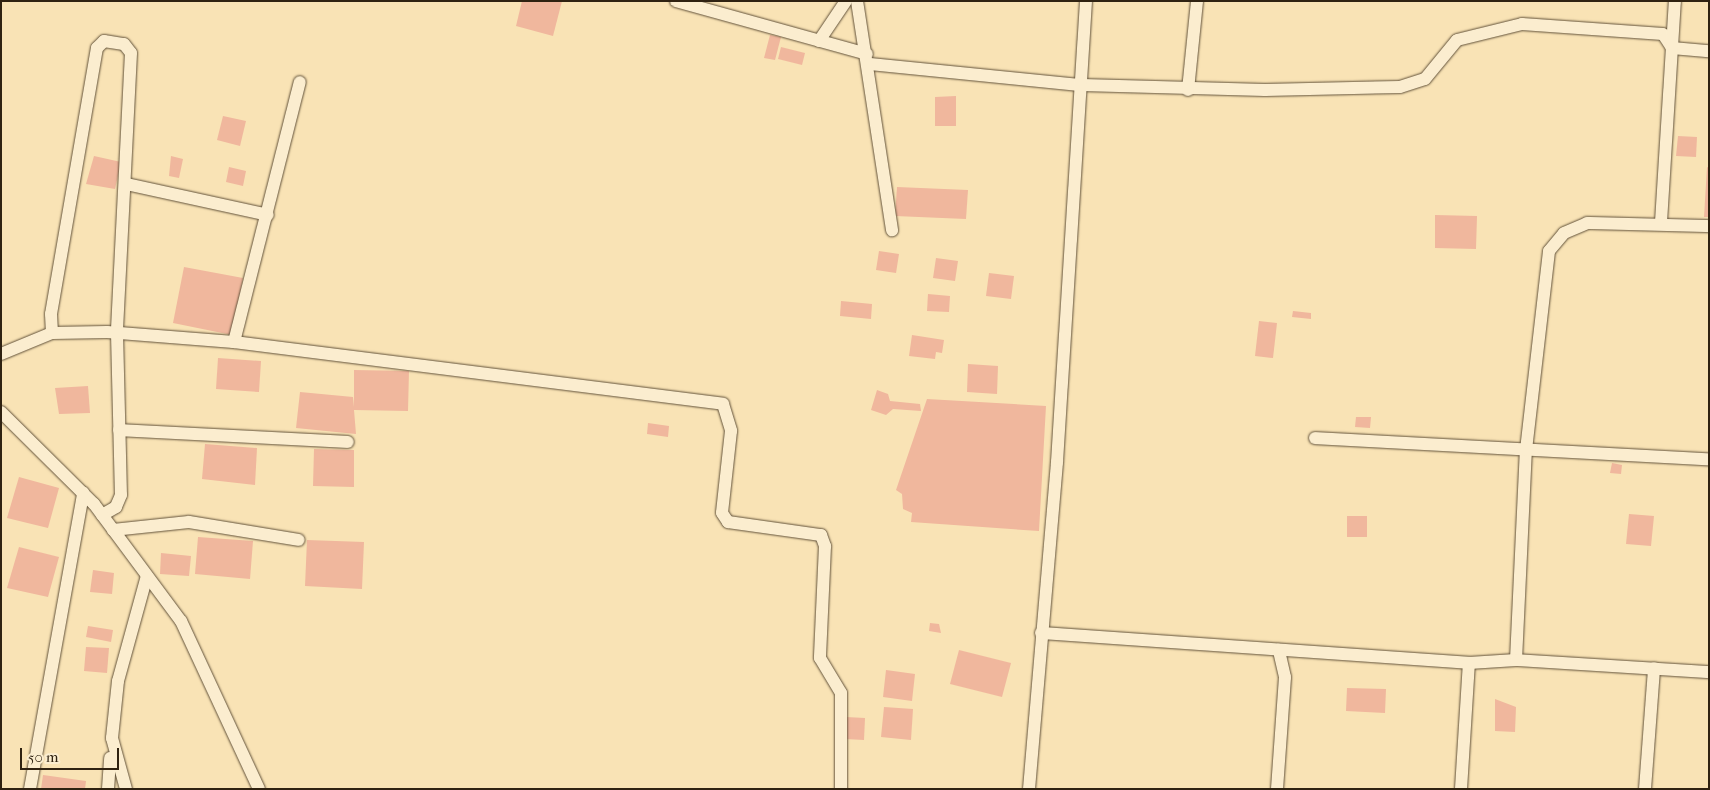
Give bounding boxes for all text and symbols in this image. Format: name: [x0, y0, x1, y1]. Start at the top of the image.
scale bar: [22, 738, 121, 770]
text: 50 m: [28, 748, 58, 766]

